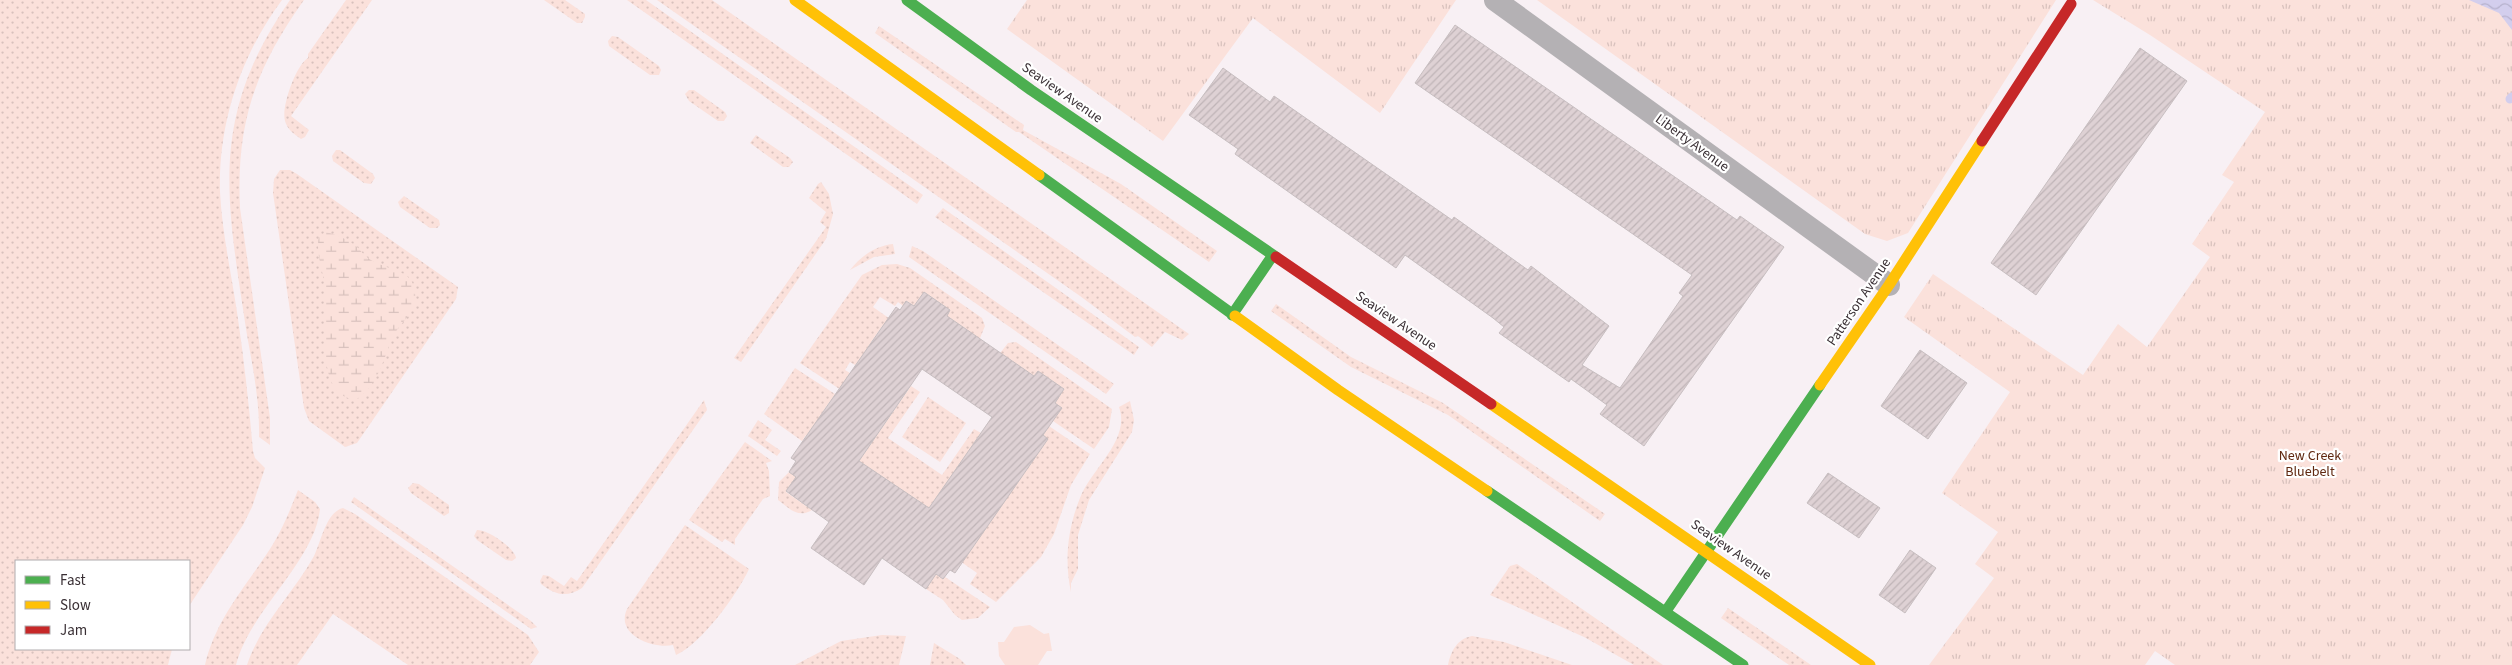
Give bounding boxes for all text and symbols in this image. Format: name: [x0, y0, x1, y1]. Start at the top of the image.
street label: Seaview Avenue: [1018, 58, 1106, 128]
street label: Liberty Avenue: [1651, 109, 1733, 177]
street label: Patterson Avenue: [1822, 254, 1896, 350]
street label: Seaview Avenue: [1351, 286, 1441, 356]
park label: New Creek Bluebelt: [2279, 446, 2341, 482]
street label: Seaview Avenue: [1687, 515, 1775, 585]
legend: [15, 560, 190, 650]
text: Fast: [60, 570, 86, 591]
text: Slow: [60, 595, 91, 616]
text: Jam: [60, 620, 87, 641]

